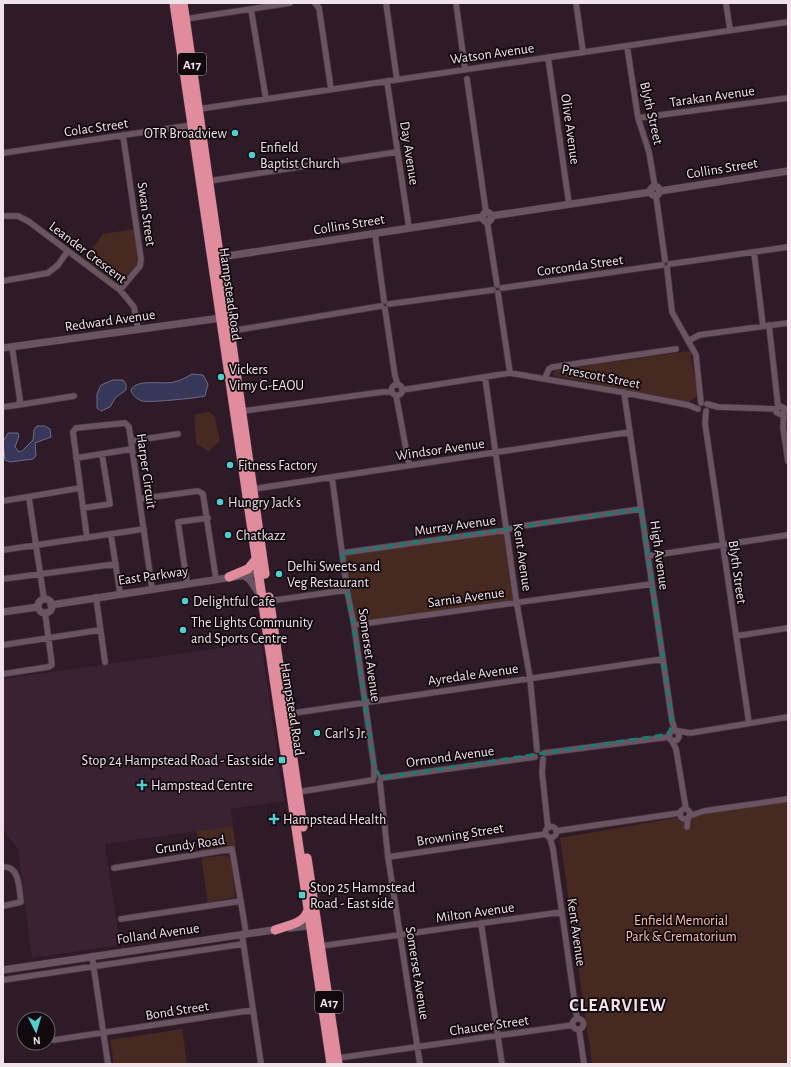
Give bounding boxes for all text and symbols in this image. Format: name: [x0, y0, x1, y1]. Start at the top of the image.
street label: Watson Avenue: [449, 41, 535, 67]
road number: A17: [178, 53, 206, 75]
street label: Blyth Street: [637, 80, 665, 146]
street label: Tarakan Avenue: [669, 84, 756, 110]
street label: Olive Avenue: [558, 93, 582, 165]
street label: Colac Street: [63, 117, 130, 139]
street label: Day Avenue: [397, 120, 421, 186]
place label: OTR Broadview: [144, 127, 228, 141]
marker: OTR Broadview: [230, 128, 240, 138]
place label: Enfield Baptist Church: [260, 141, 340, 171]
marker: Enfield Baptist Church: [247, 150, 257, 160]
street label: Collins Street: [686, 156, 759, 182]
street label: Swan Street: [135, 181, 157, 248]
street label: Collins Street: [313, 212, 386, 238]
street label: Leander Crescent: [46, 219, 129, 287]
street label: Hampstead Road: [217, 247, 243, 342]
street label: Corconda Street: [536, 253, 625, 279]
street label: Redward Avenue: [64, 308, 156, 334]
place label: Vickers Vimy G-EAOU: [229, 363, 304, 393]
street label: Prescott Street: [560, 363, 642, 392]
marker: Vickers Vimy G-EAOU: [216, 372, 226, 382]
street label: Harper Circuit: [134, 432, 158, 510]
street label: Windsor Avenue: [395, 437, 486, 463]
place label: Fitness Factory: [238, 459, 317, 473]
marker: Fitness Factory: [225, 460, 235, 470]
place label: Hungry Jack's: [228, 496, 301, 510]
marker: Hungry Jack's: [215, 497, 225, 507]
street label: Murray Avenue: [414, 513, 497, 539]
street label: High Avenue: [647, 519, 671, 591]
street label: Kent Avenue: [510, 522, 534, 592]
place label: Chatkazz: [236, 529, 286, 543]
marker: Chatkazz: [223, 530, 233, 540]
street label: Blyth Street: [726, 539, 748, 605]
place label: Delhi Sweets and Veg Restaurant: [287, 560, 380, 590]
street label: East Parkway: [117, 564, 189, 588]
marker: Delhi Sweets and Veg Restaurant: [274, 569, 284, 579]
street label: Sarnia Avenue: [427, 586, 505, 610]
place label: Delightful Cafe: [193, 595, 275, 609]
marker: Delightful Cafe: [180, 596, 190, 606]
street label: Somerset Avenue: [356, 607, 383, 703]
place label: The Lights Community and Sports Centre: [191, 616, 313, 646]
marker: The Lights Community and Sports Centre: [178, 625, 188, 635]
street label: Hampstead Road: [278, 662, 306, 757]
street label: Ayredale Avenue: [427, 662, 519, 688]
place label: Carl's Jr.: [325, 727, 367, 741]
marker: Carl's Jr.: [312, 728, 322, 738]
street label: Ormond Avenue: [405, 744, 495, 770]
place label: Stop 24 Hampstead Road - East side: [82, 754, 274, 768]
marker: Stop 24 Hampstead Road - East side: [277, 755, 287, 765]
marker: Hampstead Centre: [136, 779, 148, 791]
place label: Hampstead Centre: [151, 779, 253, 793]
marker: Hampstead Health: [268, 813, 280, 825]
place label: Hampstead Health: [283, 813, 386, 827]
street label: Browning Street: [416, 821, 505, 849]
street label: Grundy Road: [154, 833, 226, 857]
place label: Stop 25 Hampstead Road - East side: [310, 881, 415, 911]
marker: Stop 25 Hampstead Road - East side: [297, 890, 307, 900]
street label: Kent Avenue: [564, 897, 588, 967]
street label: Milton Avenue: [435, 901, 515, 925]
park label: Enfield Memorial Park & Crematorium: [625, 914, 737, 944]
street label: Folland Avenue: [116, 921, 200, 947]
street label: Somerset Avenue: [403, 925, 431, 1021]
road number: A17: [315, 991, 343, 1013]
district label: CLEARVIEW: [569, 997, 667, 1015]
street label: Bond Street: [145, 999, 210, 1023]
north arrow: [16, 1011, 56, 1051]
street label: Chaucer Street: [449, 1013, 530, 1038]
text: N: [33, 1035, 41, 1046]

